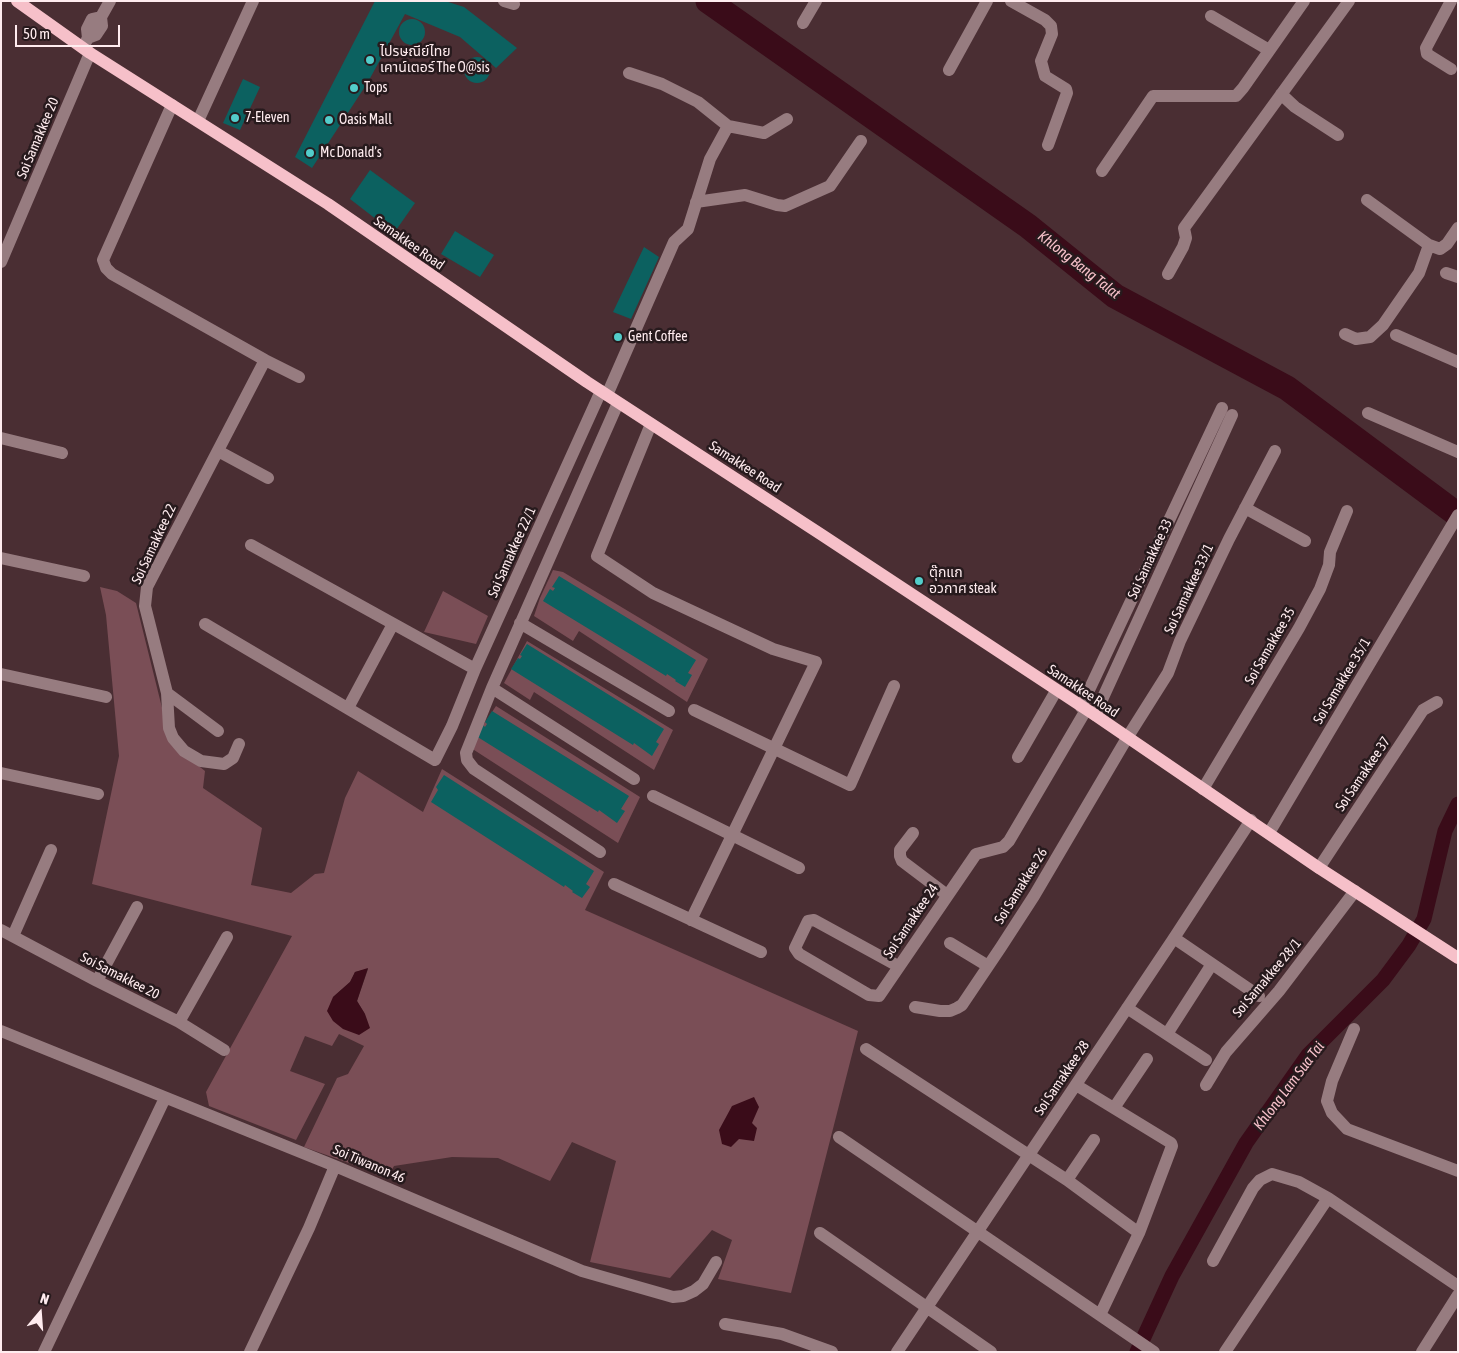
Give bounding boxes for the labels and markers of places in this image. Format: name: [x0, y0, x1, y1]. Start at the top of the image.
place label: ไปรษณีย์ไทย เคาน์เตอร์ The O@sis: [380, 44, 490, 76]
marker: ไปรษณีย์ไทย เคาน์เตอร์ The O@sis: [364, 54, 376, 66]
place label: Tops: [364, 80, 387, 96]
marker: Tops: [348, 82, 360, 94]
place label: 7-Eleven: [245, 110, 290, 126]
marker: 7-Eleven: [229, 112, 241, 124]
place label: Oasis Mall: [339, 112, 392, 128]
marker: Oasis Mall: [323, 114, 335, 126]
place label: Mc Donald’s: [320, 145, 382, 161]
marker: Mc Donald’s: [304, 147, 316, 159]
place label: Gent Coffee: [628, 329, 688, 345]
marker: Gent Coffee: [612, 331, 624, 343]
place label: ตุ๊กแก อวกาศ steak: [929, 565, 997, 598]
marker: ตุ๊กแก อวกาศ steak: [913, 575, 925, 587]

